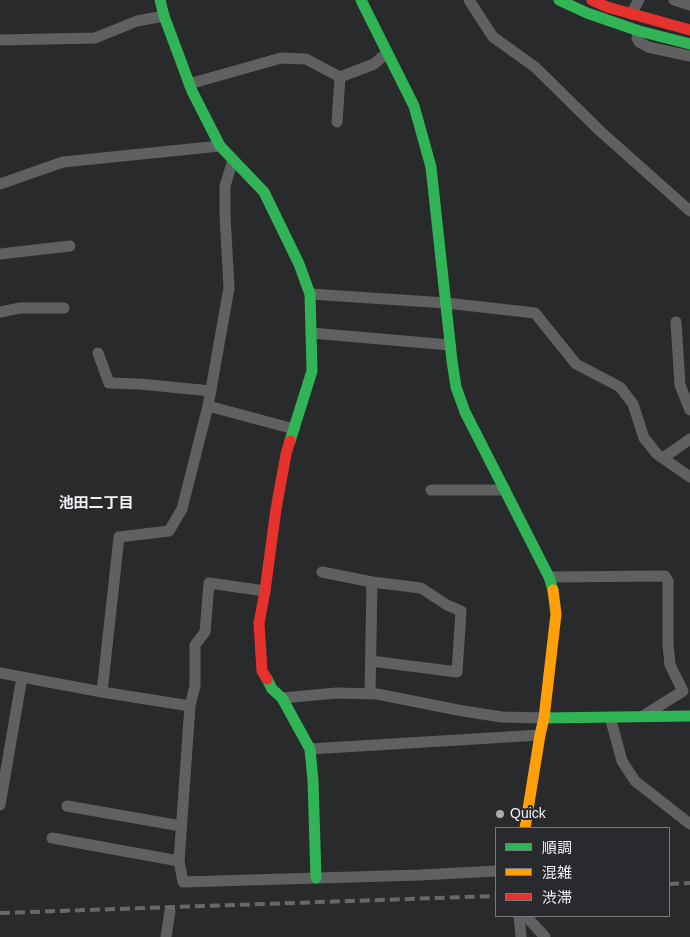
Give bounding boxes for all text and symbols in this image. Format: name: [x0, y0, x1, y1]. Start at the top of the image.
district label: 池田二丁目: [59, 495, 133, 513]
place label: Quick: [510, 806, 546, 822]
marker: Quick: [494, 808, 506, 820]
legend: [495, 827, 670, 917]
text: 順調: [542, 839, 572, 856]
text: 混雑: [542, 864, 572, 881]
text: 渋滞: [542, 889, 572, 906]

